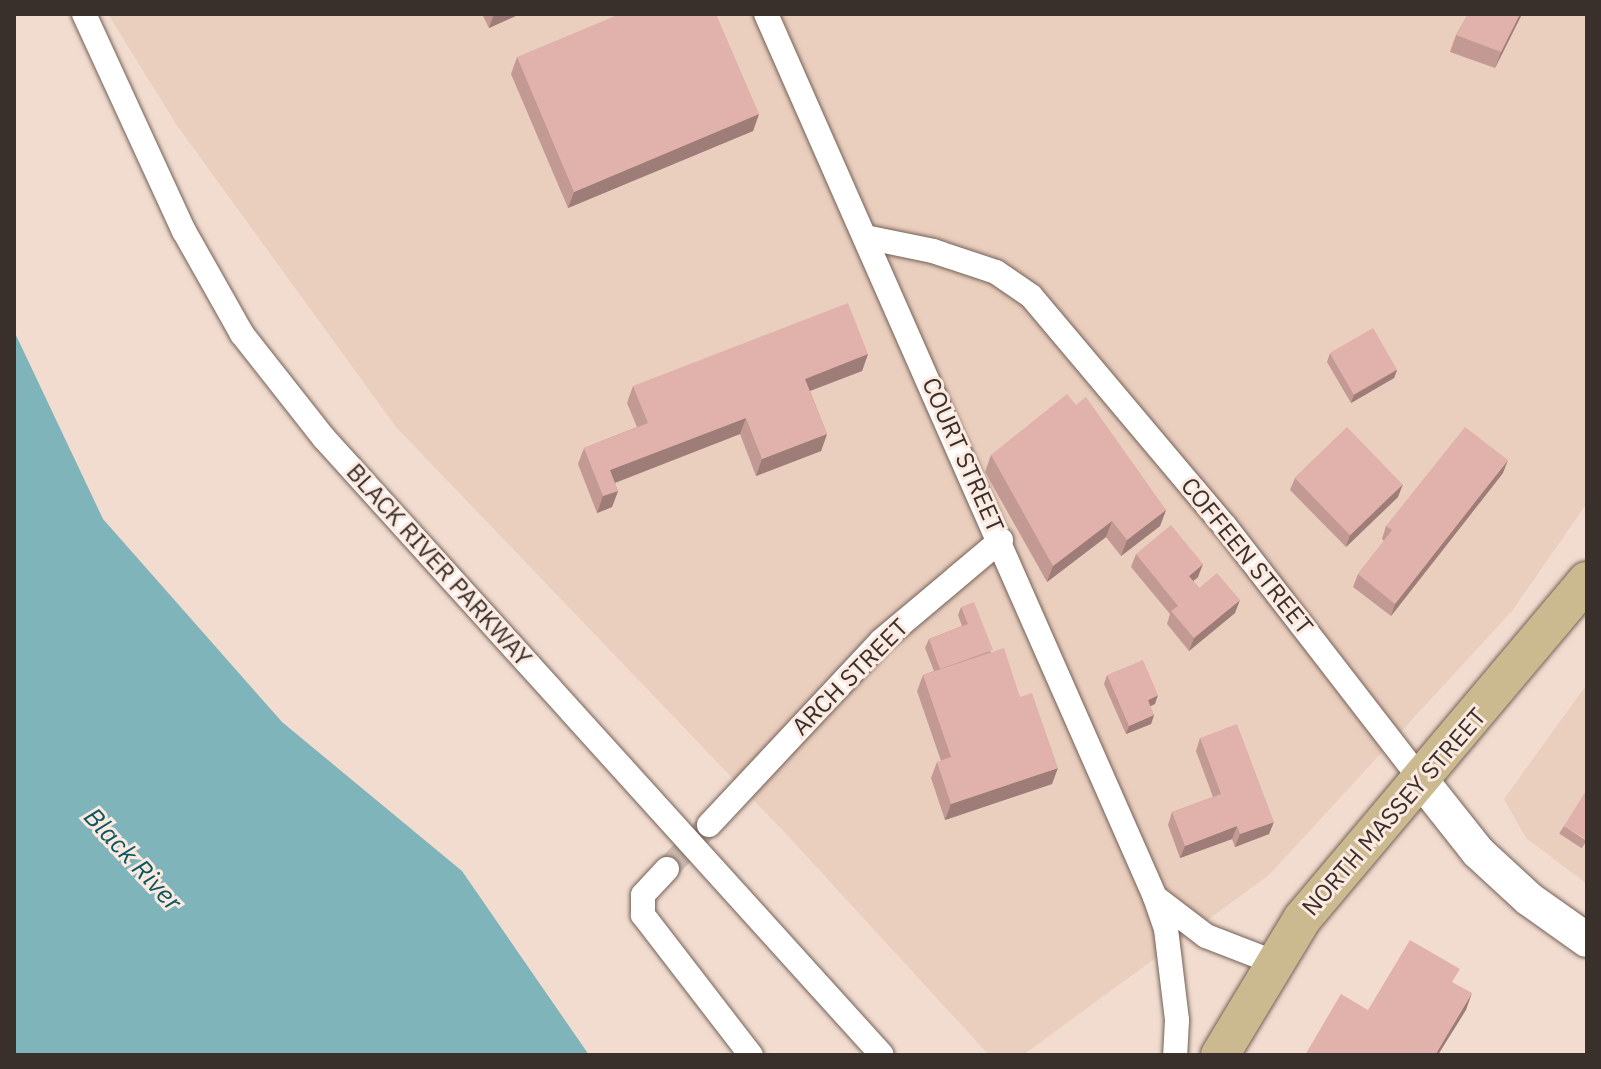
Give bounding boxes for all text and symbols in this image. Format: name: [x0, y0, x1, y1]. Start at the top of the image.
street label: COURT STREET: [916, 373, 1010, 537]
street label: BLACK RIVER PARKWAY: [341, 458, 537, 672]
street label: COFFEEN STREET: [1175, 472, 1319, 640]
street label: ARCH STREET: [786, 613, 914, 741]
street label: NORTH MASSEY STREET: [1296, 702, 1492, 922]
water label: Black River: [78, 801, 188, 917]

